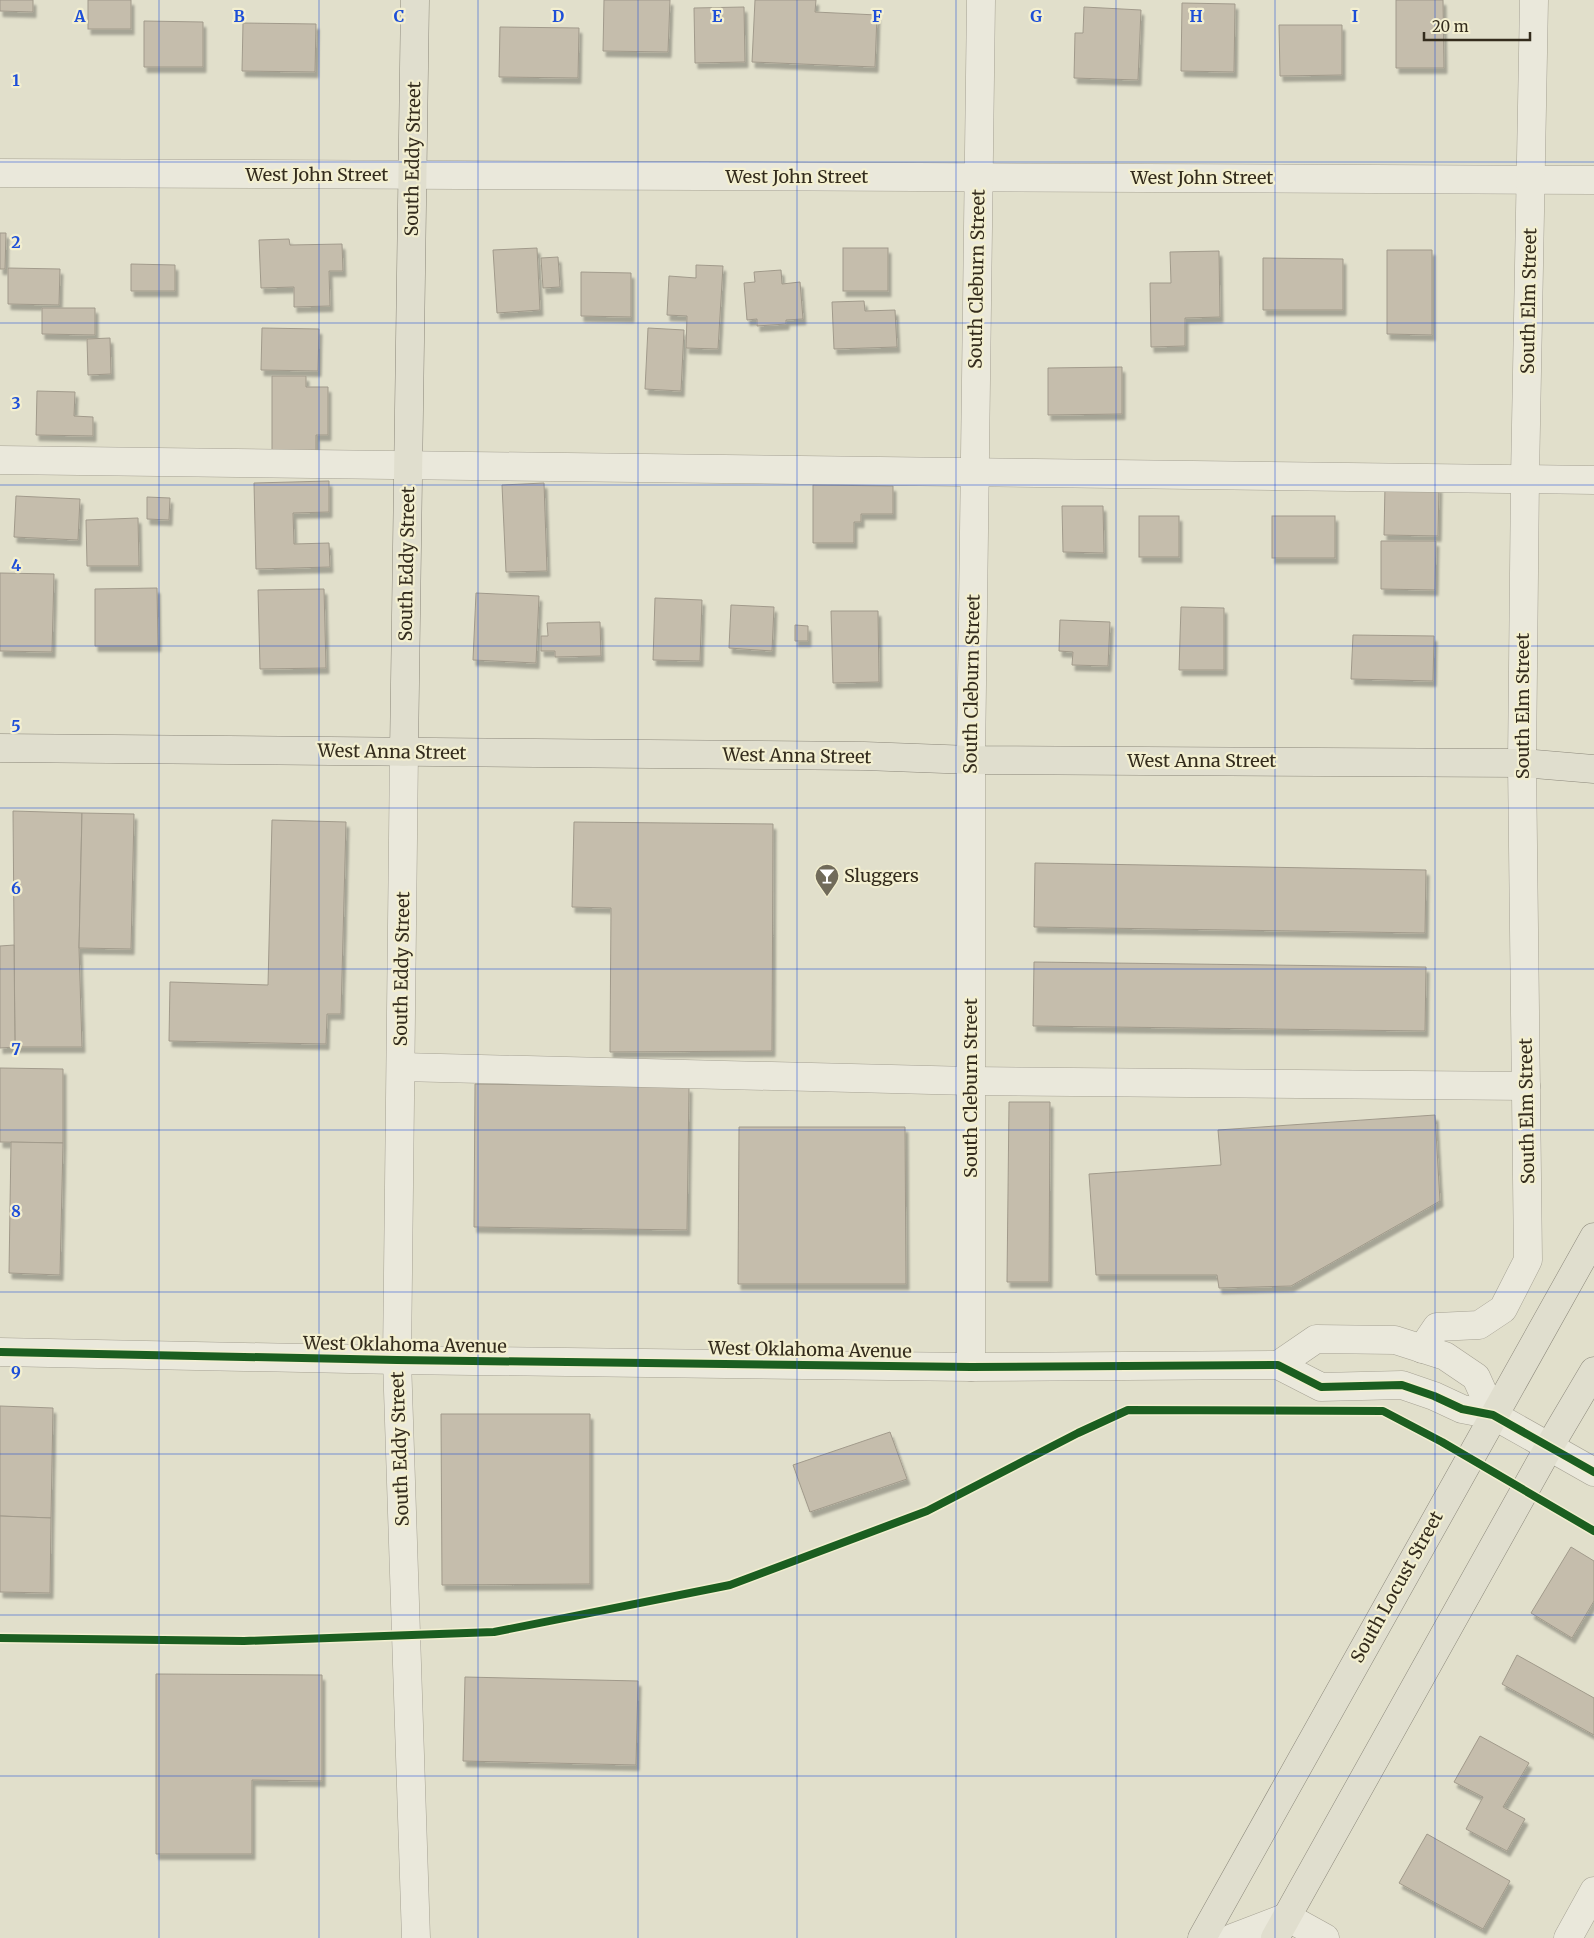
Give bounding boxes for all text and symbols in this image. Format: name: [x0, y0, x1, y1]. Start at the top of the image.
text: A: [73, 6, 86, 26]
text: B: [233, 6, 245, 26]
text: C: [394, 6, 404, 26]
text: D: [552, 6, 564, 26]
text: E: [712, 6, 723, 26]
text: F: [872, 6, 882, 26]
text: G: [1030, 6, 1042, 26]
text: H: [1189, 6, 1203, 26]
text: I: [1352, 6, 1358, 26]
scale bar: [1424, 10, 1530, 42]
text: 20 m: [1432, 17, 1469, 36]
text: 1: [12, 70, 20, 90]
street label: South Eddy Street: [400, 81, 425, 237]
street label: West John Street: [245, 163, 388, 186]
street label: West John Street: [725, 165, 868, 188]
street label: West John Street: [1130, 166, 1273, 189]
street label: South Cleburn Street: [963, 189, 990, 369]
street label: South Elm Street: [1516, 228, 1541, 374]
text: 2: [11, 232, 21, 252]
text: 3: [11, 393, 21, 413]
street label: South Eddy Street: [394, 486, 419, 642]
text: 4: [11, 555, 21, 575]
street label: South Cleburn Street: [958, 594, 985, 774]
street label: South Elm Street: [1511, 633, 1534, 779]
text: 5: [11, 716, 21, 736]
street label: West Anna Street: [316, 739, 467, 764]
street label: West Anna Street: [721, 743, 872, 768]
street label: West Anna Street: [1127, 749, 1276, 772]
bar icon: Sluggers: [814, 863, 840, 897]
place label: Sluggers: [844, 864, 919, 887]
text: 6: [11, 878, 21, 898]
street label: South Eddy Street: [389, 891, 414, 1047]
street label: South Cleburn Street: [959, 998, 982, 1178]
street label: South Elm Street: [1514, 1038, 1539, 1184]
text: 7: [11, 1039, 21, 1059]
text: 8: [11, 1201, 21, 1221]
street label: West Oklahoma Avenue: [302, 1331, 507, 1358]
street label: West Oklahoma Avenue: [707, 1336, 912, 1363]
text: 9: [11, 1362, 21, 1382]
street label: South Eddy Street: [385, 1371, 414, 1527]
street label: South Locust Street: [1345, 1507, 1448, 1667]

